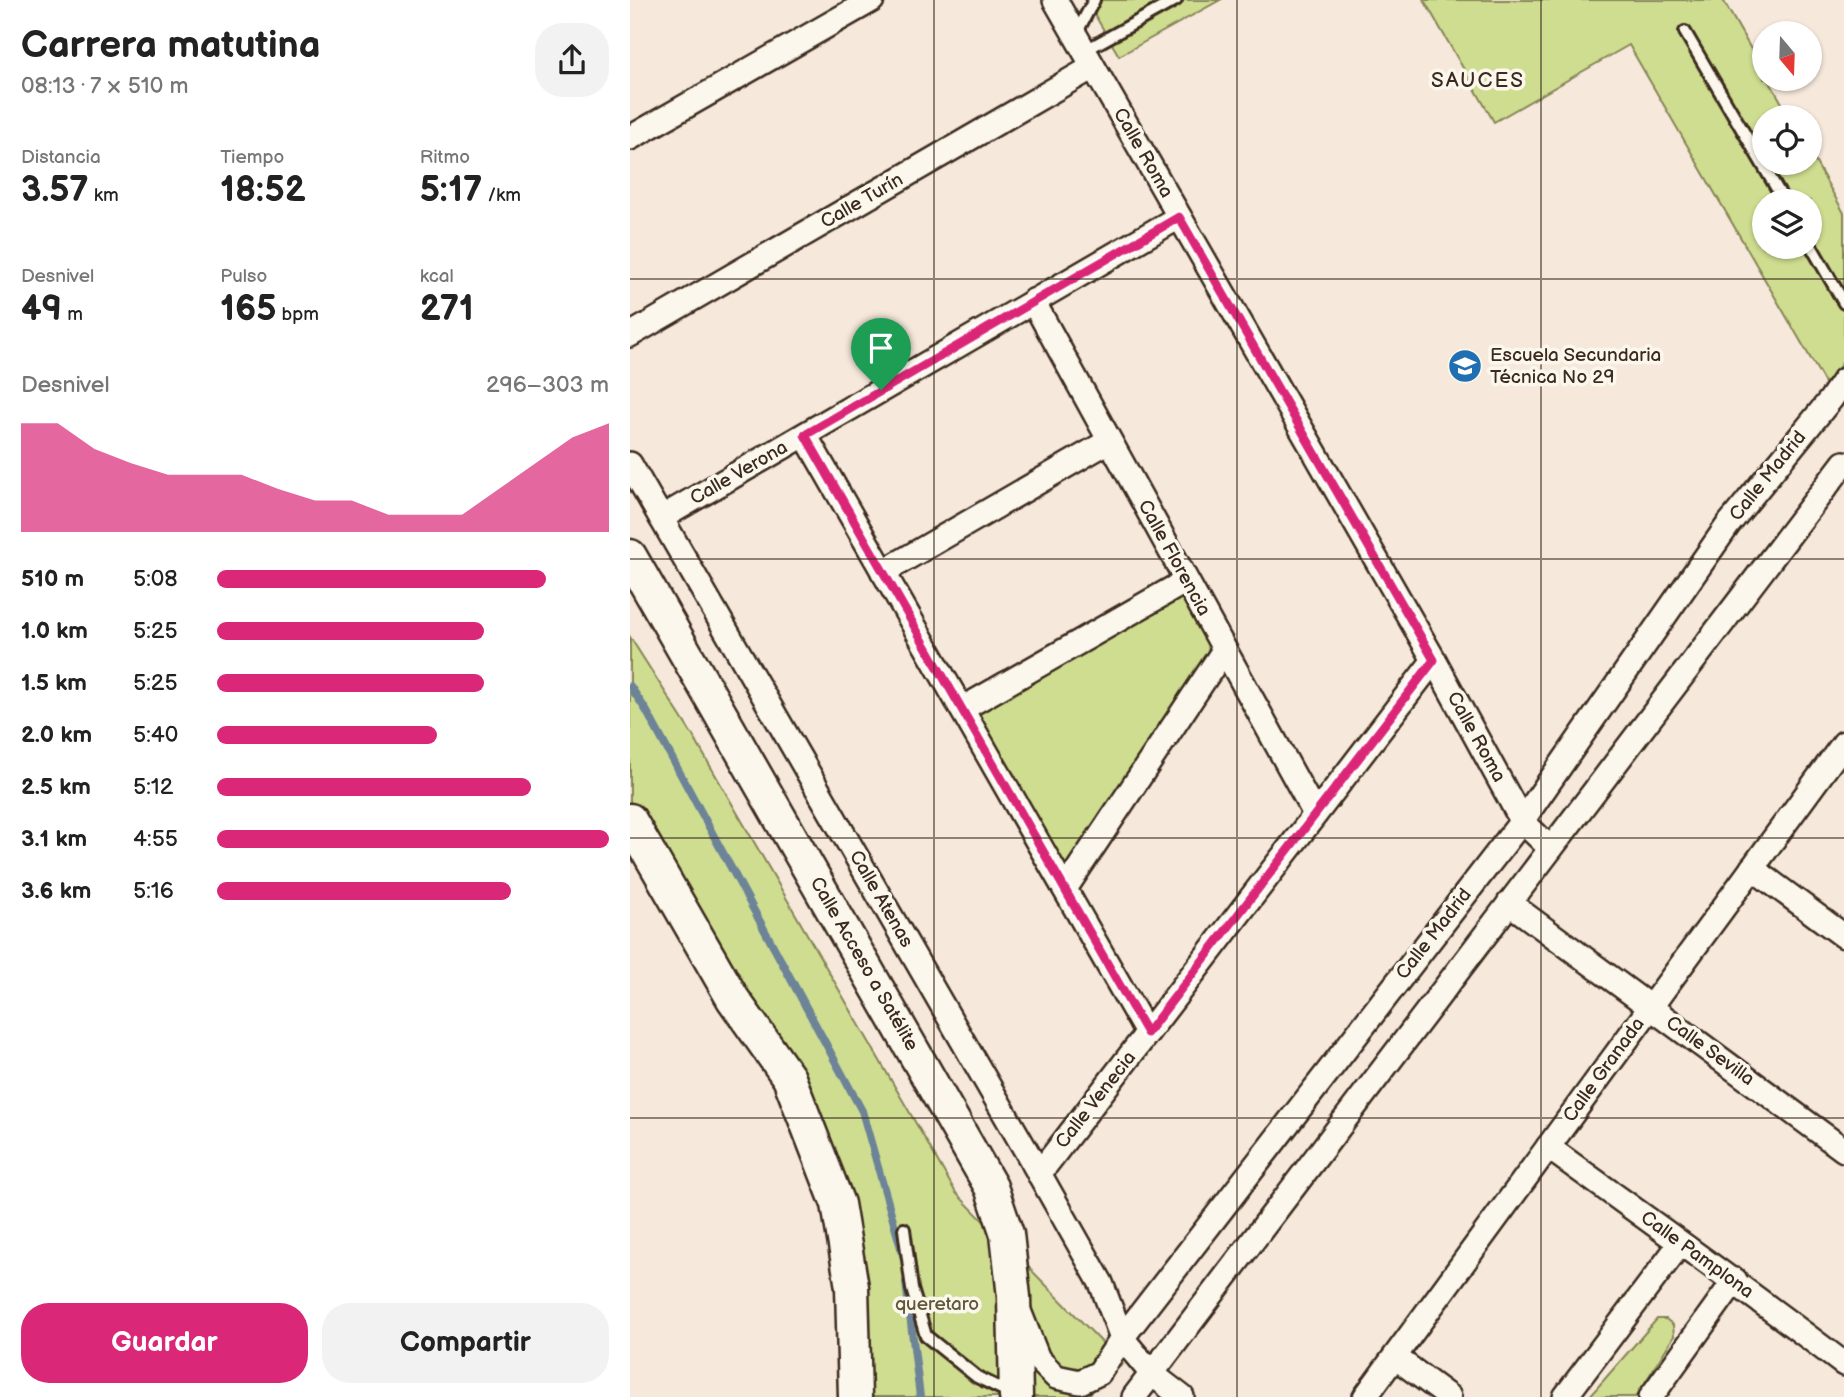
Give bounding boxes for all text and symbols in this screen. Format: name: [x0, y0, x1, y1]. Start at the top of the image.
north arrow: [1752, 21, 1822, 91]
map controls: [1752, 21, 1822, 259]
text: Carrera matutina: [21, 23, 321, 68]
button: share: [535, 23, 609, 97]
district label: SAUCES: [1431, 68, 1525, 93]
text: 08:13 · 7 × 510 m: [21, 72, 188, 100]
street label: Calle Roma: [1108, 104, 1178, 202]
button: locate: [1752, 105, 1822, 175]
text: Distancia: [21, 146, 101, 169]
text: Tiempo: [220, 146, 284, 169]
text: Ritmo: [420, 146, 470, 169]
street label: Calle Turín: [817, 168, 907, 234]
text: 3.57: [21, 169, 89, 212]
text: 18:52: [220, 169, 306, 212]
text: 5:17: [420, 169, 482, 212]
text: km: [89, 184, 119, 207]
text: /km: [482, 184, 521, 207]
button: layers: [1752, 189, 1822, 259]
text: Desnivel: [21, 265, 94, 288]
text: Pulso: [220, 265, 267, 288]
text: kcal: [420, 265, 454, 288]
text: 49: [21, 288, 62, 331]
text: 165: [220, 288, 276, 331]
text: 271: [420, 288, 474, 331]
text: m: [62, 303, 83, 326]
text: bpm: [276, 303, 319, 326]
pin: [851, 318, 911, 390]
icon: arrive: [862, 329, 900, 367]
place label: Escuela Secundaria Técnica No 29: [1490, 344, 1661, 389]
school or university icon: Escuela Secundaria Técnica No 29: [1446, 347, 1484, 385]
text: Desnivel: [21, 371, 110, 399]
text: 296–303 m: [486, 371, 609, 399]
street label: Calle Madrid: [1725, 426, 1811, 526]
street label: Calle Verona: [686, 436, 792, 510]
street label: Calle Florencia: [1133, 496, 1215, 620]
text: 510 m: [21, 565, 84, 593]
text: 5:08: [133, 565, 178, 593]
text: 1.0 km: [21, 617, 88, 645]
text: 5:25: [133, 617, 178, 645]
text: 1.5 km: [21, 669, 87, 697]
text: 5:25: [133, 669, 178, 697]
street label: Calle Roma: [1442, 688, 1510, 786]
text: 2.0 km: [21, 721, 92, 749]
text: 5:40: [133, 721, 178, 749]
text: 2.5 km: [21, 773, 91, 801]
text: 5:12: [133, 773, 173, 801]
text: 3.1 km: [21, 825, 87, 853]
text: 4:55: [133, 825, 178, 853]
street label: Calle Atenas: [844, 846, 918, 952]
street label: Calle Acceso a Satélite: [805, 873, 923, 1055]
text: 3.6 km: [21, 877, 91, 905]
text: 5:16: [133, 877, 174, 905]
street label: Calle Madrid: [1391, 884, 1477, 984]
street label: Calle Sevilla: [1661, 1011, 1759, 1091]
street label: Calle Granada: [1558, 1013, 1650, 1127]
street label: Calle Venecia: [1051, 1047, 1141, 1153]
street label: Calle Pamplona: [1636, 1206, 1758, 1304]
park label: queretaro: [895, 1293, 979, 1316]
button: Guardar: [21, 1303, 308, 1383]
button: Compartir: [322, 1303, 609, 1383]

